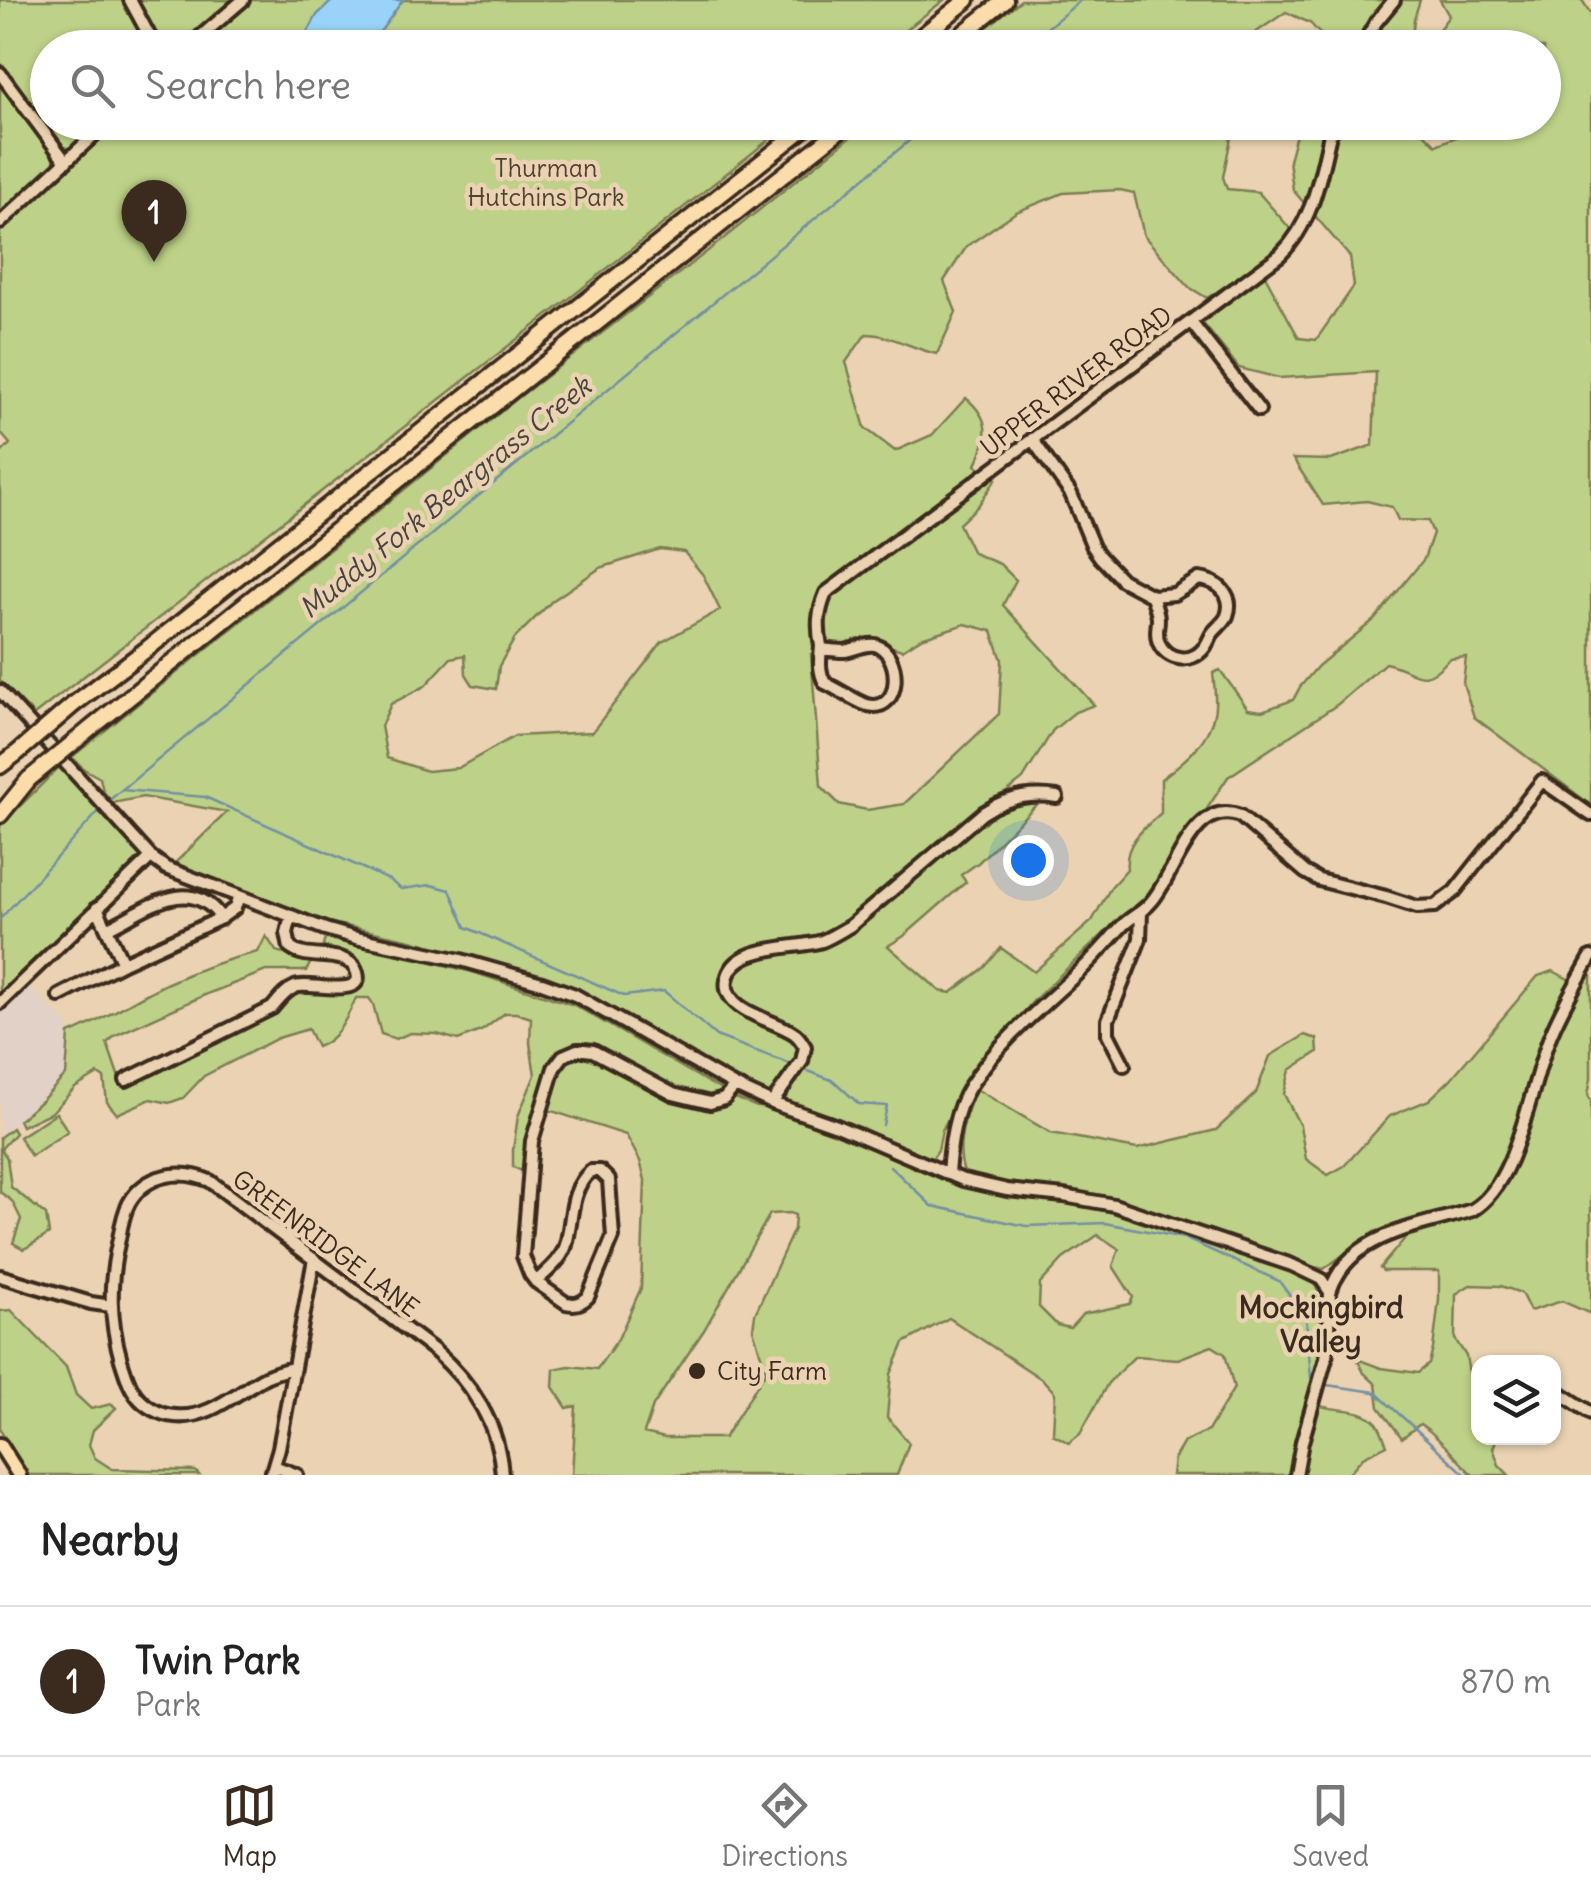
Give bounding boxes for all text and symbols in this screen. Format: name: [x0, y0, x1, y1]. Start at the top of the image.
search box: [30, 30, 1561, 140]
icon: search: [65, 58, 120, 113]
text: Search here: [145, 62, 351, 109]
park label: Thurman Hutchins Park: [467, 152, 625, 213]
pin: 1: [122, 180, 186, 262]
street label: UPPER RIVER ROAD: [974, 299, 1178, 463]
water label: Muddy Fork Beargrass Creek: [292, 367, 600, 626]
your location: [1003, 835, 1054, 886]
street label: GREENRIDGE LANE: [226, 1162, 426, 1324]
district label: Mockingbird Valley: [1238, 1288, 1404, 1360]
place label: City Farm: [717, 1355, 827, 1387]
map controls: [1471, 1355, 1561, 1445]
button: layers: [1471, 1355, 1561, 1445]
marker: City Farm: [686, 1360, 708, 1382]
text: Nearby: [40, 1514, 179, 1566]
text: Twin Park: [135, 1637, 300, 1684]
text: 1: [66, 1661, 79, 1702]
text: 870 m: [1460, 1661, 1551, 1702]
text: Park: [135, 1684, 201, 1725]
tab: Map: [222, 1778, 277, 1874]
tab: Directions: [721, 1778, 848, 1874]
tab: Saved: [1292, 1778, 1369, 1874]

